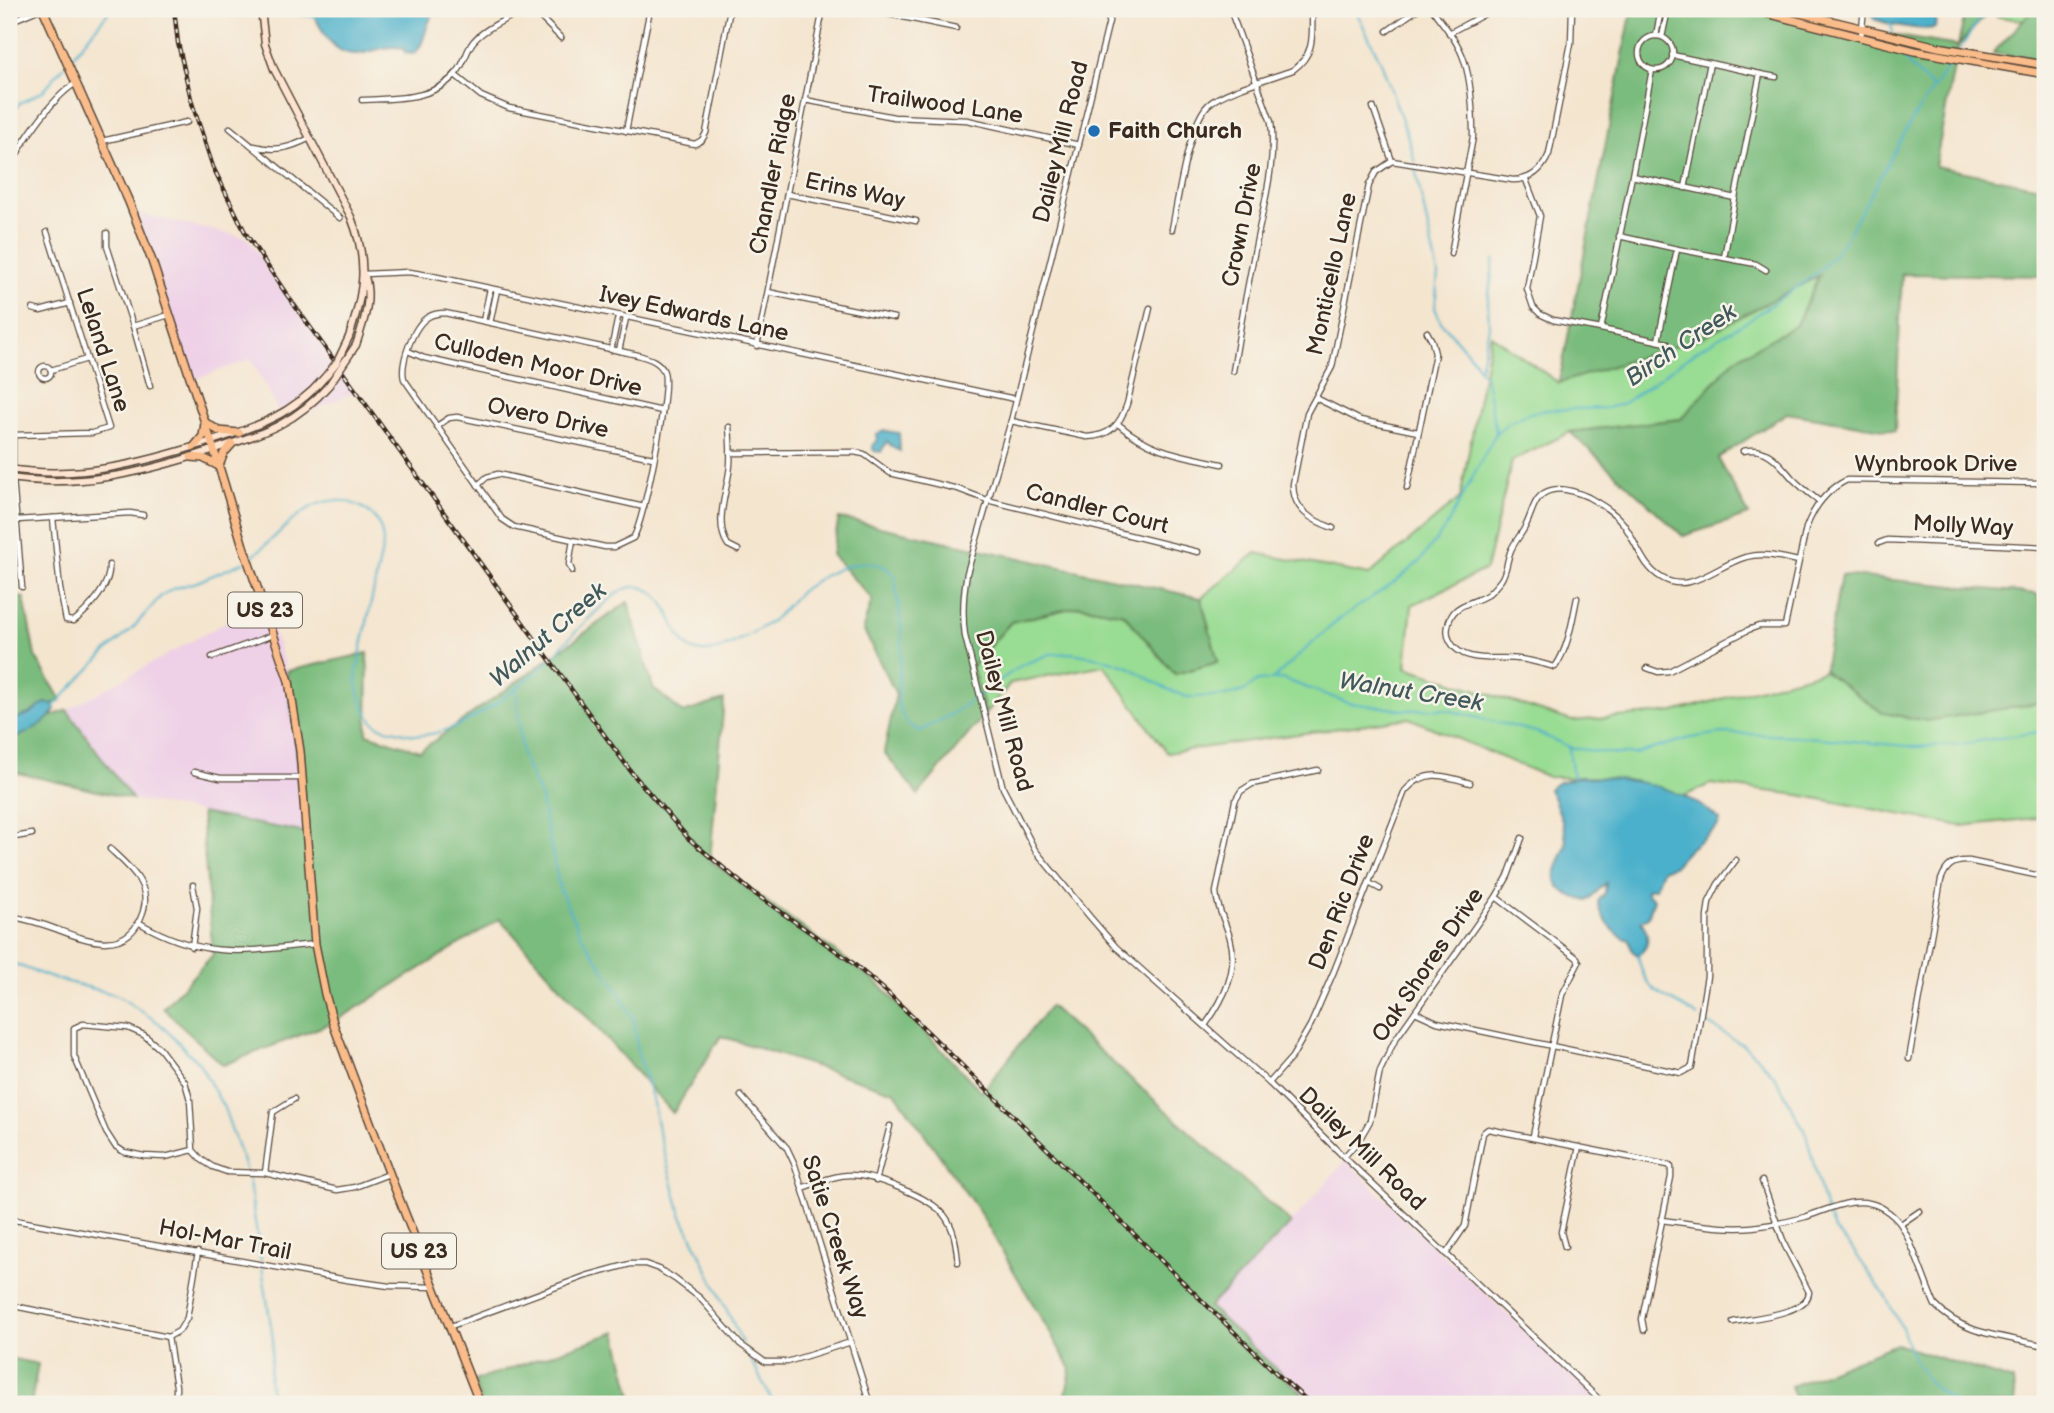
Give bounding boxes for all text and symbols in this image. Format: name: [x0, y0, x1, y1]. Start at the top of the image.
street label: Dailey Mill Road: [1027, 58, 1095, 226]
street label: Trailwood Lane: [865, 80, 1025, 130]
street label: Chandler Ridge: [744, 91, 802, 257]
place label: Faith Church: [1108, 117, 1242, 145]
marker: Faith Church: [1086, 123, 1102, 139]
street label: Crown Drive: [1216, 161, 1268, 289]
street label: Erins Way: [802, 167, 908, 215]
street label: Monticello Lane: [1301, 190, 1363, 358]
street label: Ivey Edwards Lane: [597, 280, 791, 348]
street label: Leland Lane: [70, 284, 136, 416]
water label: Birch Creek: [1620, 297, 1743, 393]
street label: Culloden Moor Drive: [431, 327, 645, 403]
street label: Overo Drive: [485, 392, 611, 444]
street label: Wynbrook Drive: [1855, 450, 2017, 478]
street label: Candler Court: [1023, 478, 1171, 540]
street label: Molly Way: [1912, 509, 2014, 543]
water label: Walnut Creek: [484, 576, 613, 694]
road number: US 23: [228, 592, 302, 628]
street label: Dailey Mill Road: [969, 627, 1039, 795]
water label: Walnut Creek: [1337, 666, 1486, 718]
street label: Den Ric Drive: [1303, 830, 1381, 974]
street label: Oak Shores Drive: [1366, 883, 1490, 1047]
street label: Dailey Mill Road: [1293, 1081, 1431, 1217]
street label: Satie Creek Way: [795, 1152, 875, 1323]
street label: Hol-Mar Trail: [156, 1213, 294, 1267]
road number: US 23: [382, 1234, 456, 1268]

